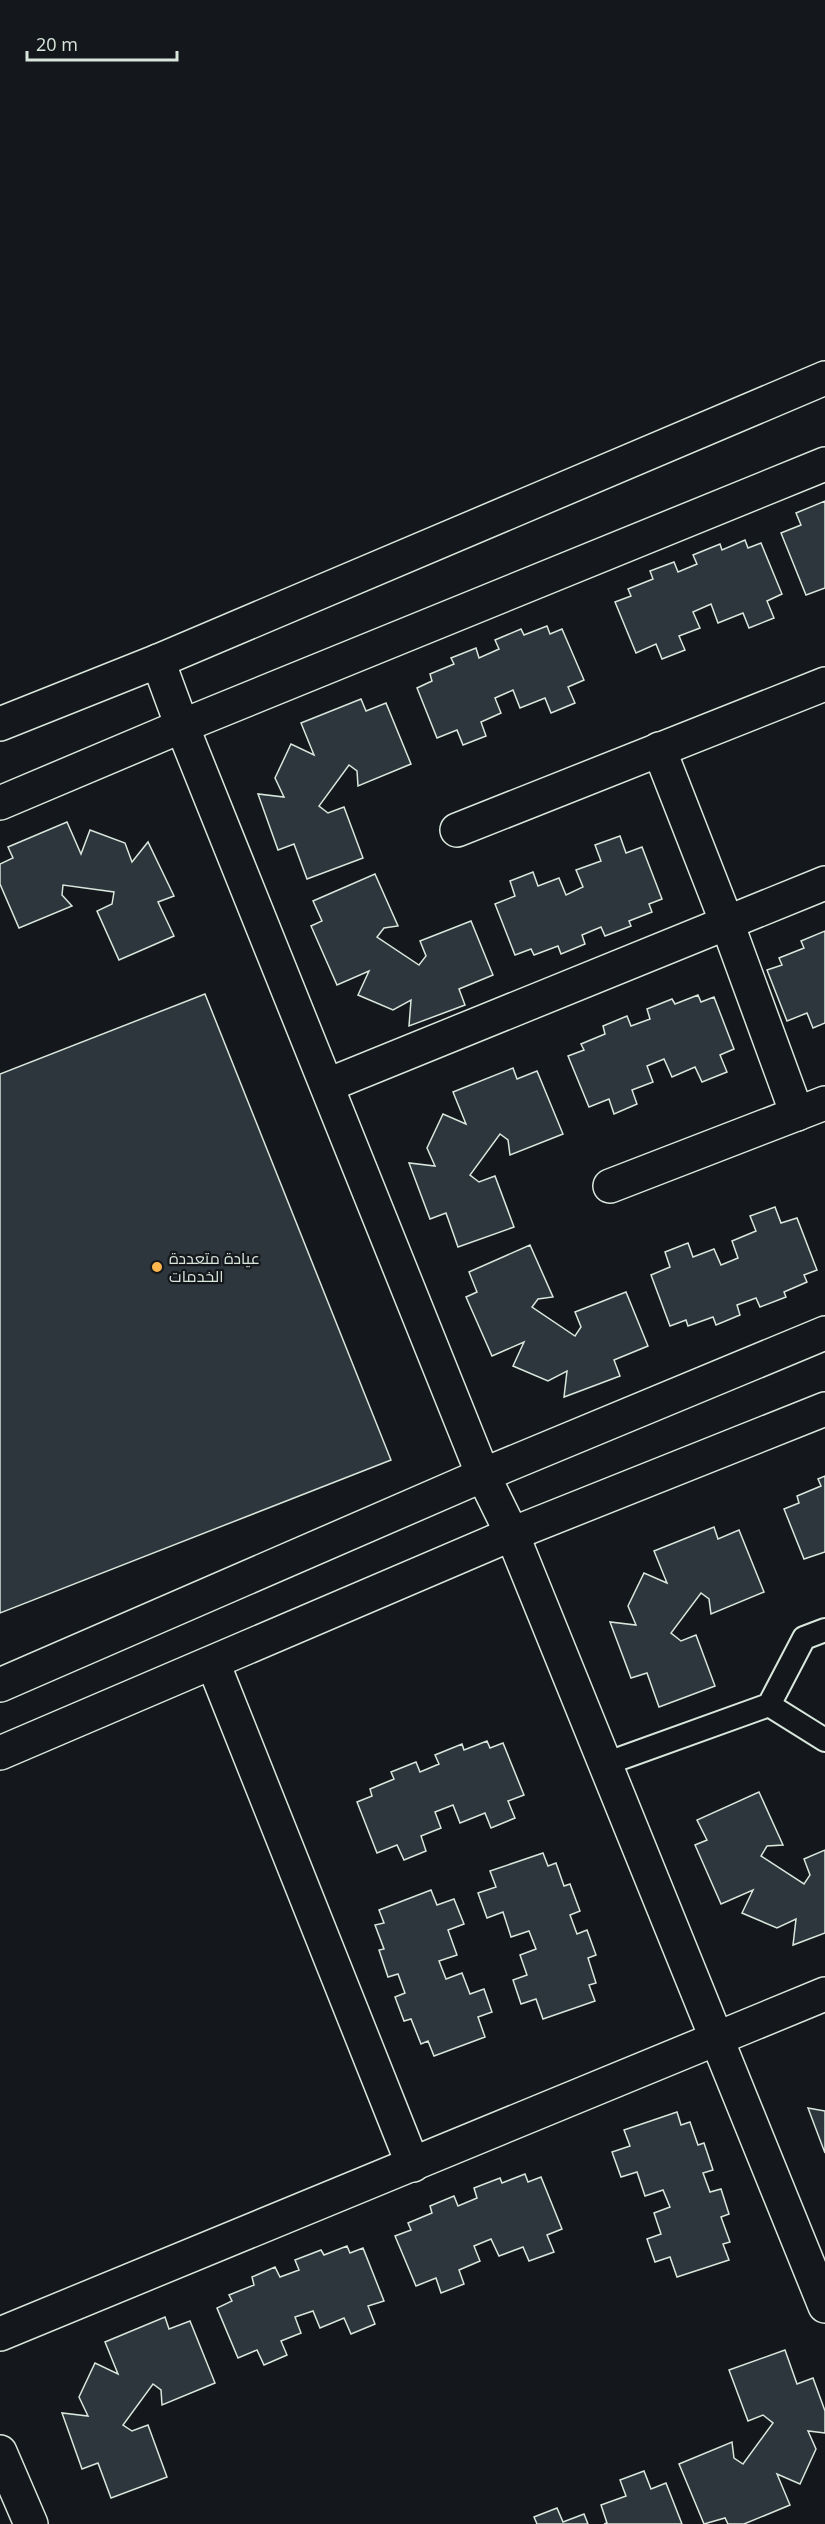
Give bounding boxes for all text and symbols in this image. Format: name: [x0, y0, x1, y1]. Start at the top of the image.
scale bar: [27, 24, 177, 62]
text: 20 m: [36, 32, 78, 56]
place label: عيادة متعددة الخدمات: [169, 1247, 260, 1287]
marker: عيادة متعددة الخدمات: [150, 1260, 164, 1274]

